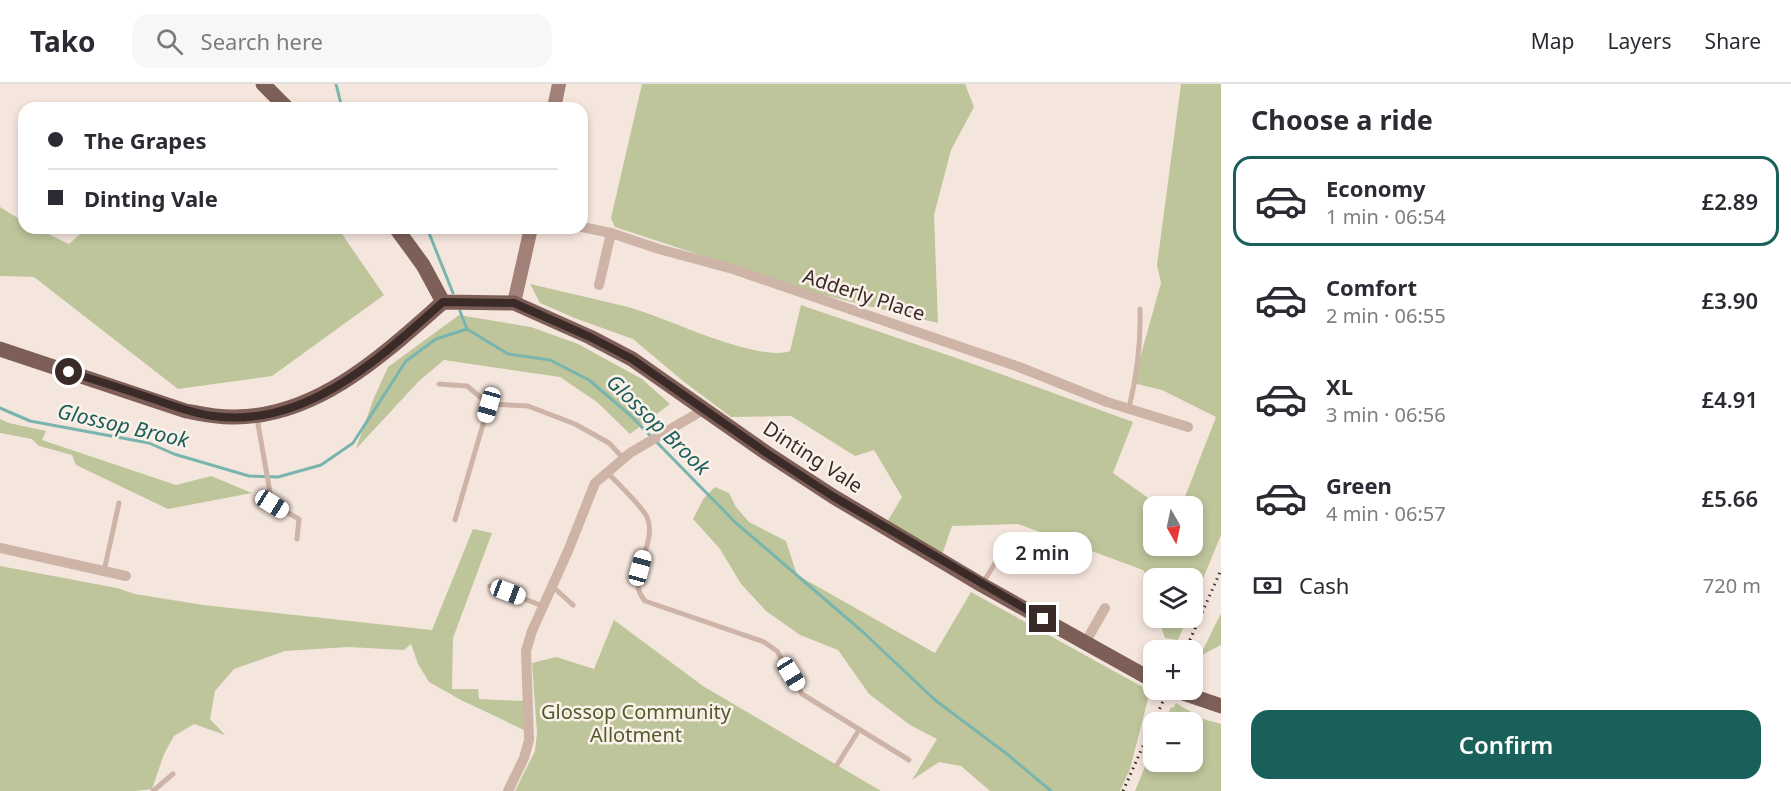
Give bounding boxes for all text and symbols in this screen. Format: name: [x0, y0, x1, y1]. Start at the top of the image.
search box: [132, 14, 552, 68]
text: Tako: [30, 22, 96, 60]
icon: search: [153, 25, 186, 58]
text: Search here: [201, 26, 323, 56]
text: Map: [1531, 27, 1575, 55]
text: Layers: [1608, 27, 1672, 55]
text: Share: [1705, 27, 1761, 55]
text: Choose a ride: [1251, 101, 1433, 138]
text: The Grapes: [84, 125, 206, 155]
text: Economy: [1326, 173, 1425, 203]
icon: car: [1254, 174, 1308, 228]
text: Dinting Vale: [84, 183, 218, 213]
text: £2.89: [1702, 186, 1758, 216]
text: 1 min · 06:54: [1326, 203, 1446, 230]
street label: Adderly Place: [800, 262, 929, 327]
text: Comfort: [1326, 272, 1417, 302]
icon: car: [1254, 273, 1308, 327]
text: £3.90: [1702, 285, 1758, 315]
text: 2 min · 06:55: [1326, 302, 1446, 329]
route start: [55, 358, 82, 385]
water label: Glossop Brook: [601, 368, 718, 482]
text: XL: [1326, 371, 1353, 401]
icon: car: [1254, 372, 1308, 426]
text: £4.91: [1702, 384, 1758, 414]
car: [475, 385, 503, 425]
water label: Glossop Brook: [55, 396, 193, 454]
text: 3 min · 06:56: [1326, 401, 1446, 428]
street label: Dinting Vale: [758, 414, 868, 499]
text: Green: [1326, 470, 1392, 500]
icon: car: [1254, 471, 1308, 525]
text: £5.66: [1702, 483, 1758, 513]
car: [252, 487, 292, 521]
north arrow: [1143, 496, 1203, 556]
map controls: [1143, 496, 1203, 772]
text: 4 min · 06:57: [1326, 500, 1446, 527]
callout: 2 min: [994, 532, 1092, 574]
text: 2 min: [1015, 539, 1070, 566]
car: [627, 548, 653, 588]
button: layers: [1143, 568, 1203, 628]
icon: cash: [1251, 569, 1284, 602]
text: Cash: [1299, 570, 1349, 600]
text: 720 m: [1703, 572, 1761, 599]
car: [488, 577, 528, 607]
route end: [1029, 605, 1056, 632]
button: +: [1143, 640, 1203, 700]
car: [774, 654, 808, 694]
park label: Glossop Community Allotment: [541, 698, 732, 748]
button: Confirm: [1251, 710, 1761, 779]
button: −: [1143, 712, 1203, 772]

